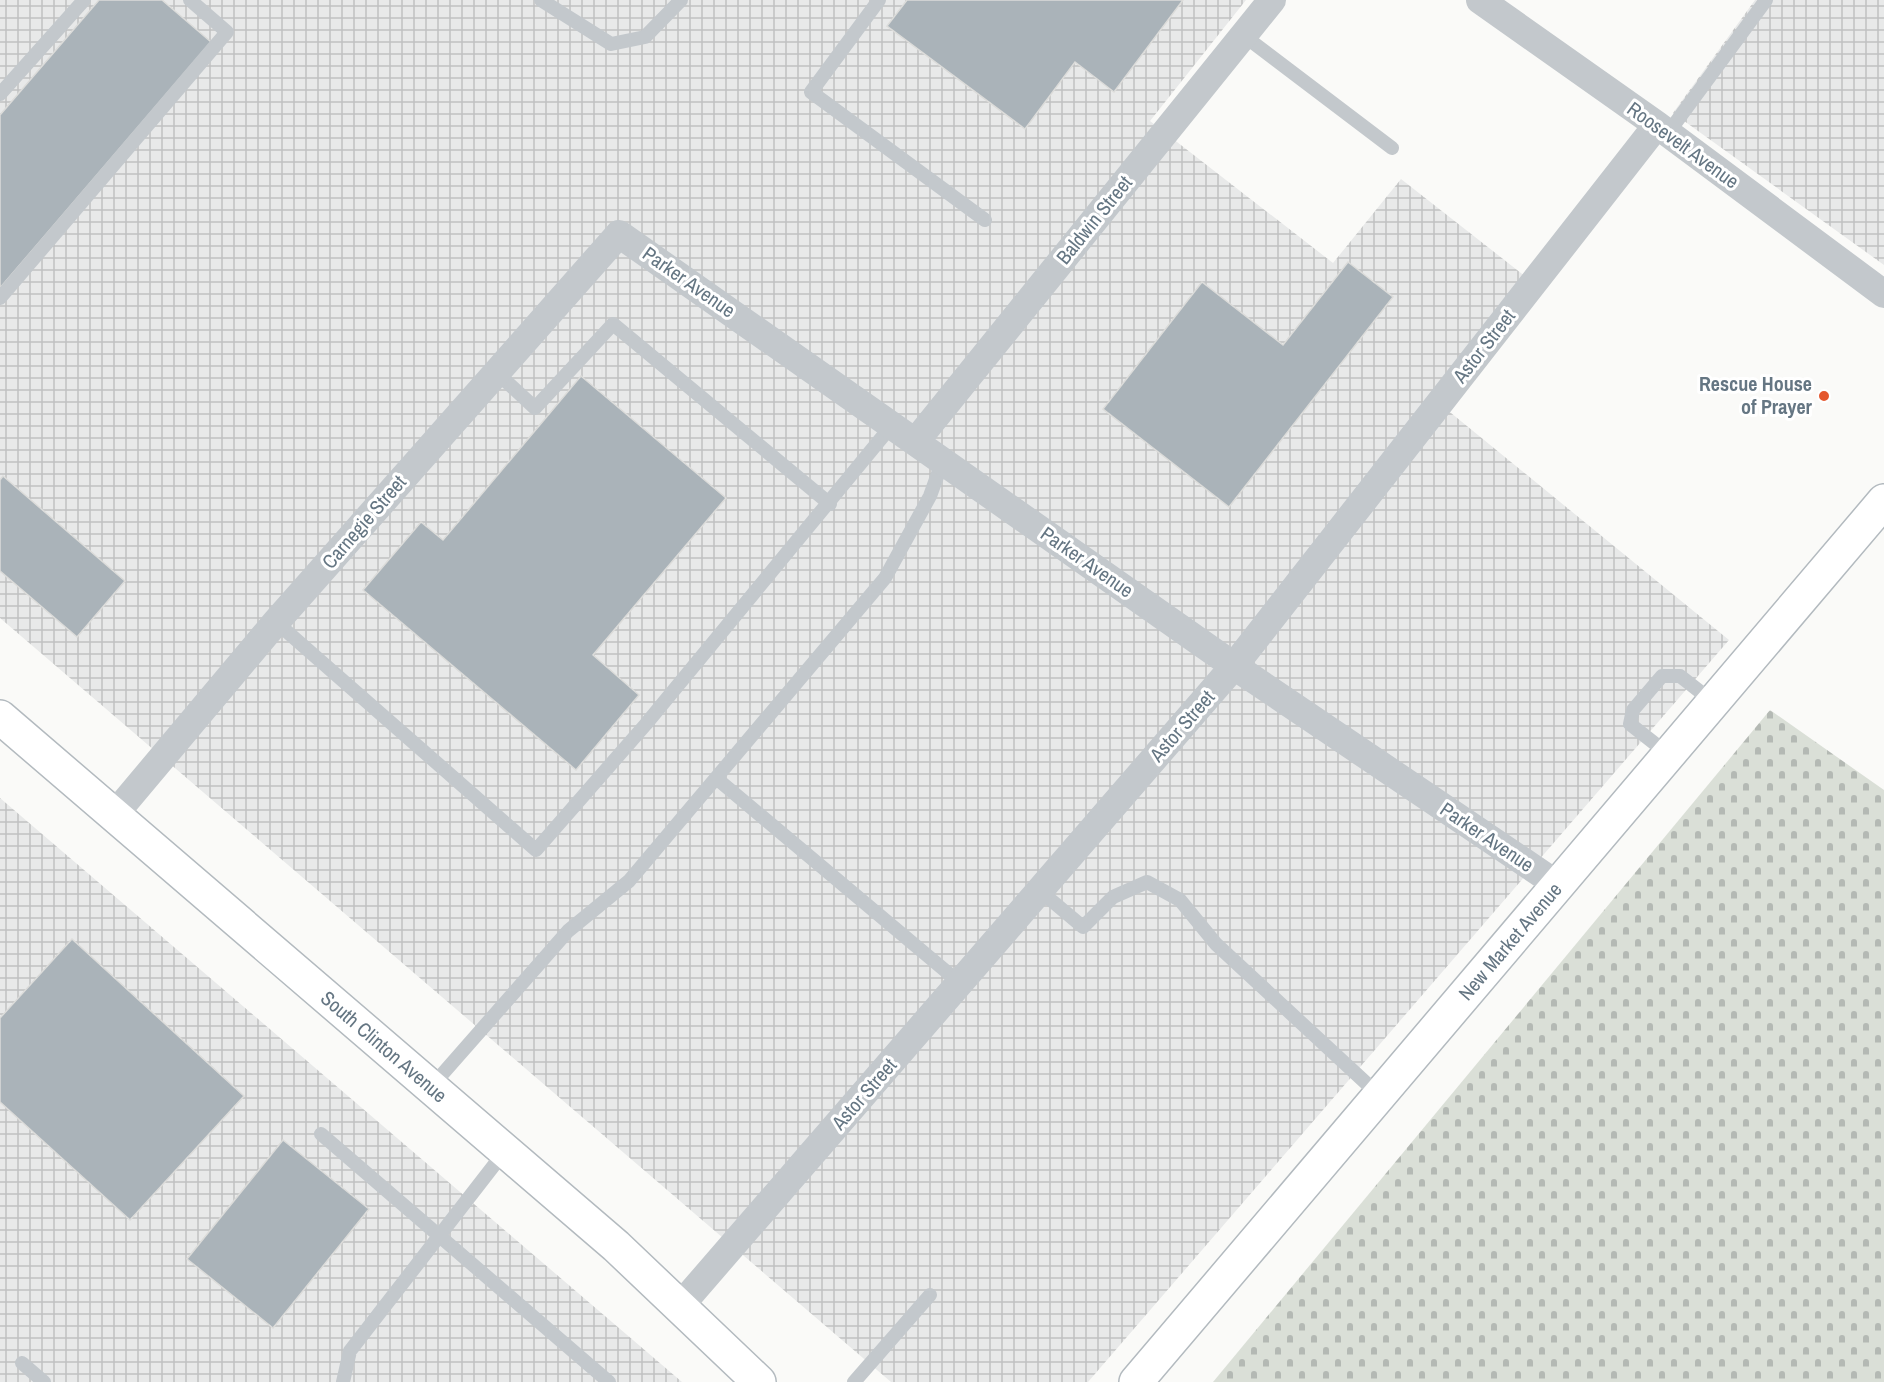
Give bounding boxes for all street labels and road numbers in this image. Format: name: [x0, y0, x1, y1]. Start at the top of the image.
street label: Roosevelt Avenue: [1622, 95, 1745, 194]
street label: Baldwin Street: [1050, 169, 1138, 270]
street label: Parker Avenue: [638, 240, 741, 323]
street label: Astor Street: [1446, 303, 1521, 389]
street label: Carnegie Street: [315, 469, 412, 574]
street label: Parker Avenue: [1036, 520, 1139, 603]
street label: Astor Street: [1142, 684, 1221, 768]
street label: Parker Avenue: [1435, 795, 1539, 878]
street label: New Market Avenue: [1452, 876, 1567, 1006]
street label: South Clinton Avenue: [315, 984, 453, 1108]
street label: Astor Street: [824, 1052, 903, 1136]

